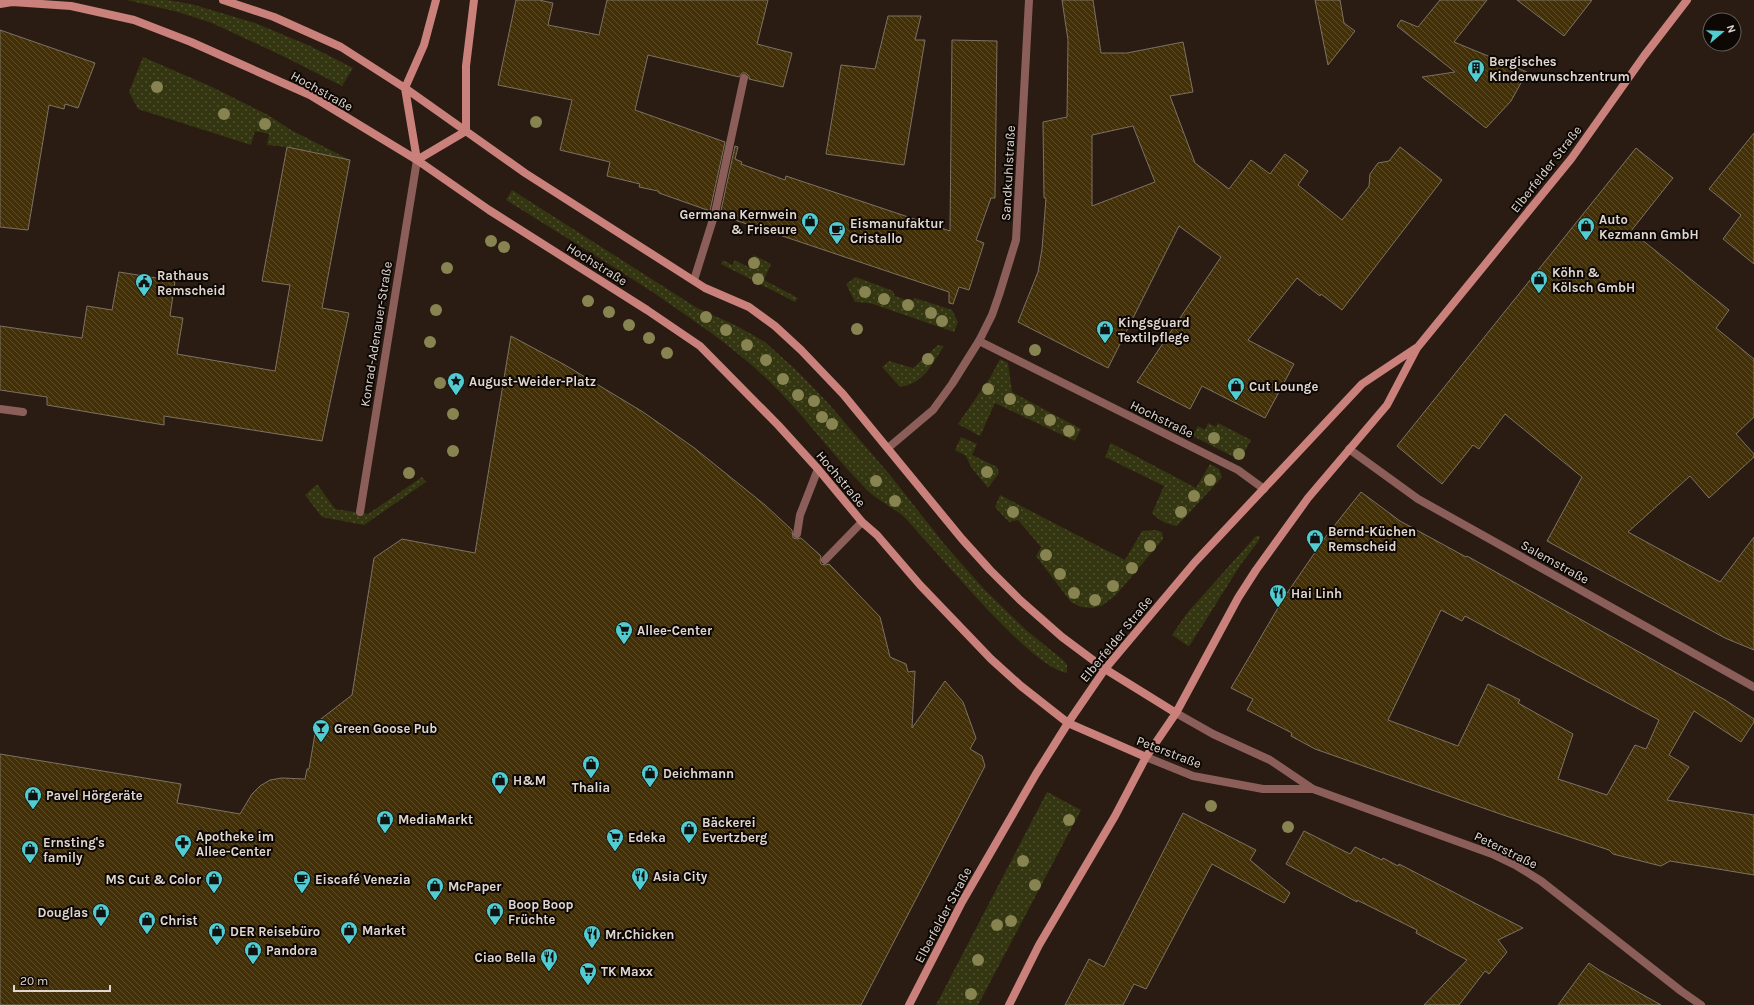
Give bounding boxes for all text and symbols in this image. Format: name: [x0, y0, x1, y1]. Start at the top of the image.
north arrow: [1702, 12, 1742, 52]
text: N: [1724, 23, 1738, 35]
place label: Bergisches Kinderwunschzentrum: [1489, 54, 1630, 84]
building icon: Bergisches Kinderwunschzentrum: [1466, 58, 1486, 83]
street label: Hochstraße: [288, 68, 356, 114]
street label: Elberfelder Straße: [1507, 122, 1585, 215]
street label: Sandkuhlstraße: [998, 125, 1018, 221]
place label: Germana Kernwein & Friseure: [680, 207, 797, 237]
shop icon: Germana Kernwein & Friseure: [800, 211, 820, 236]
place label: Auto Kezmann GmbH: [1599, 212, 1699, 242]
place label: Eismanufaktur Cristallo: [850, 216, 944, 246]
shop icon: Auto Kezmann GmbH: [1576, 216, 1596, 241]
cafe icon: Eismanufaktur Cristallo: [827, 220, 847, 245]
street label: Hochstraße: [564, 239, 630, 289]
street label: Konrad-Adenauer-Straße: [357, 260, 395, 408]
place label: Köhn & Kölsch GmbH: [1552, 265, 1635, 295]
place label: Rathaus Remscheid: [157, 268, 226, 298]
shop icon: Köhn & Kölsch GmbH: [1529, 269, 1549, 294]
public building icon: Rathaus Remscheid: [134, 272, 154, 297]
place label: Kingsguard Textilpflege: [1118, 315, 1190, 345]
shop icon: Kingsguard Textilpflege: [1095, 319, 1115, 344]
place icon: August-Weider-Platz: [446, 371, 466, 396]
place label: August-Weider-Platz: [469, 374, 596, 389]
shop icon: Cut Lounge: [1226, 376, 1246, 401]
place label: Cut Lounge: [1249, 379, 1318, 394]
street label: Hochstraße: [1128, 397, 1196, 441]
street label: Hochstraße: [813, 448, 869, 510]
place label: Bernd-Küchen Remscheid: [1328, 524, 1416, 554]
shop icon: Bernd-Küchen Remscheid: [1305, 528, 1325, 553]
street label: Salemstraße: [1518, 537, 1592, 587]
restaurant icon: Hai Linh: [1268, 583, 1288, 608]
place label: Hai Linh: [1291, 586, 1342, 601]
street label: Elberfelder Straße: [1077, 593, 1155, 685]
supermarket icon: Allee-Center: [614, 620, 634, 645]
place label: Allee-Center: [637, 623, 713, 638]
bar icon: Green Goose Pub: [311, 718, 331, 743]
place label: Green Goose Pub: [334, 721, 437, 736]
street label: Peterstraße: [1134, 733, 1204, 771]
shop icon: Thalia: [581, 754, 601, 779]
shop icon: Deichmann: [640, 763, 660, 788]
place label: Deichmann: [663, 766, 734, 781]
shop icon: H&M: [490, 770, 510, 795]
place label: H&M: [513, 773, 546, 788]
place label: Thalia: [572, 780, 610, 795]
shop icon: Pavel Hörgeräte: [23, 785, 43, 810]
place label: Pavel Hörgeräte: [46, 788, 143, 803]
shop icon: MediaMarkt: [375, 809, 395, 834]
place label: MediaMarkt: [398, 812, 473, 827]
place label: Bäckerei Evertzberg: [702, 815, 768, 845]
shop icon: Bäckerei Evertzberg: [679, 819, 699, 844]
supermarket icon: Edeka: [605, 827, 625, 852]
street label: Peterstraße: [1472, 828, 1540, 872]
place label: Apotheke im Allee-Center: [196, 829, 274, 859]
place label: Edeka: [628, 830, 666, 845]
pharmacy icon: Apotheke im Allee-Center: [173, 833, 193, 858]
place label: Ernsting's family: [43, 835, 105, 865]
shop icon: Ernsting's family: [20, 839, 40, 864]
street label: Elberfelder Straße: [911, 864, 975, 965]
restaurant icon: Asia City: [630, 866, 650, 891]
shop icon: MS Cut & Color: [204, 869, 224, 894]
cafe icon: Eiscafé Venezia: [292, 869, 312, 894]
place label: Asia City: [653, 869, 708, 884]
place label: MS Cut & Color: [105, 872, 202, 887]
place label: Eiscafé Venezia: [315, 872, 411, 887]
shop icon: McPaper: [425, 876, 445, 901]
place label: McPaper: [448, 879, 502, 894]
place label: Boop Boop Früchte: [508, 897, 573, 927]
shop icon: Boop Boop Früchte: [485, 901, 505, 926]
shop icon: Douglas: [91, 902, 111, 927]
place label: Douglas: [38, 905, 88, 920]
shop icon: Christ: [137, 910, 157, 935]
place label: Christ: [160, 913, 198, 928]
shop icon: Market: [339, 920, 359, 945]
shop icon: DER Reisebüro: [207, 921, 227, 946]
place label: Market: [362, 923, 406, 938]
place label: DER Reisebüro: [230, 924, 320, 939]
restaurant icon: Mr.Chicken: [582, 924, 602, 949]
place label: Mr.Chicken: [605, 927, 674, 942]
shop icon: Pandora: [243, 940, 263, 965]
place label: Pandora: [266, 943, 317, 958]
restaurant icon: Ciao Bella: [539, 947, 559, 972]
place label: Ciao Bella: [474, 950, 536, 965]
supermarket icon: TK Maxx: [578, 961, 598, 986]
place label: TK Maxx: [601, 964, 653, 979]
scale bar: [14, 967, 110, 993]
text: 20 m: [20, 974, 48, 988]

